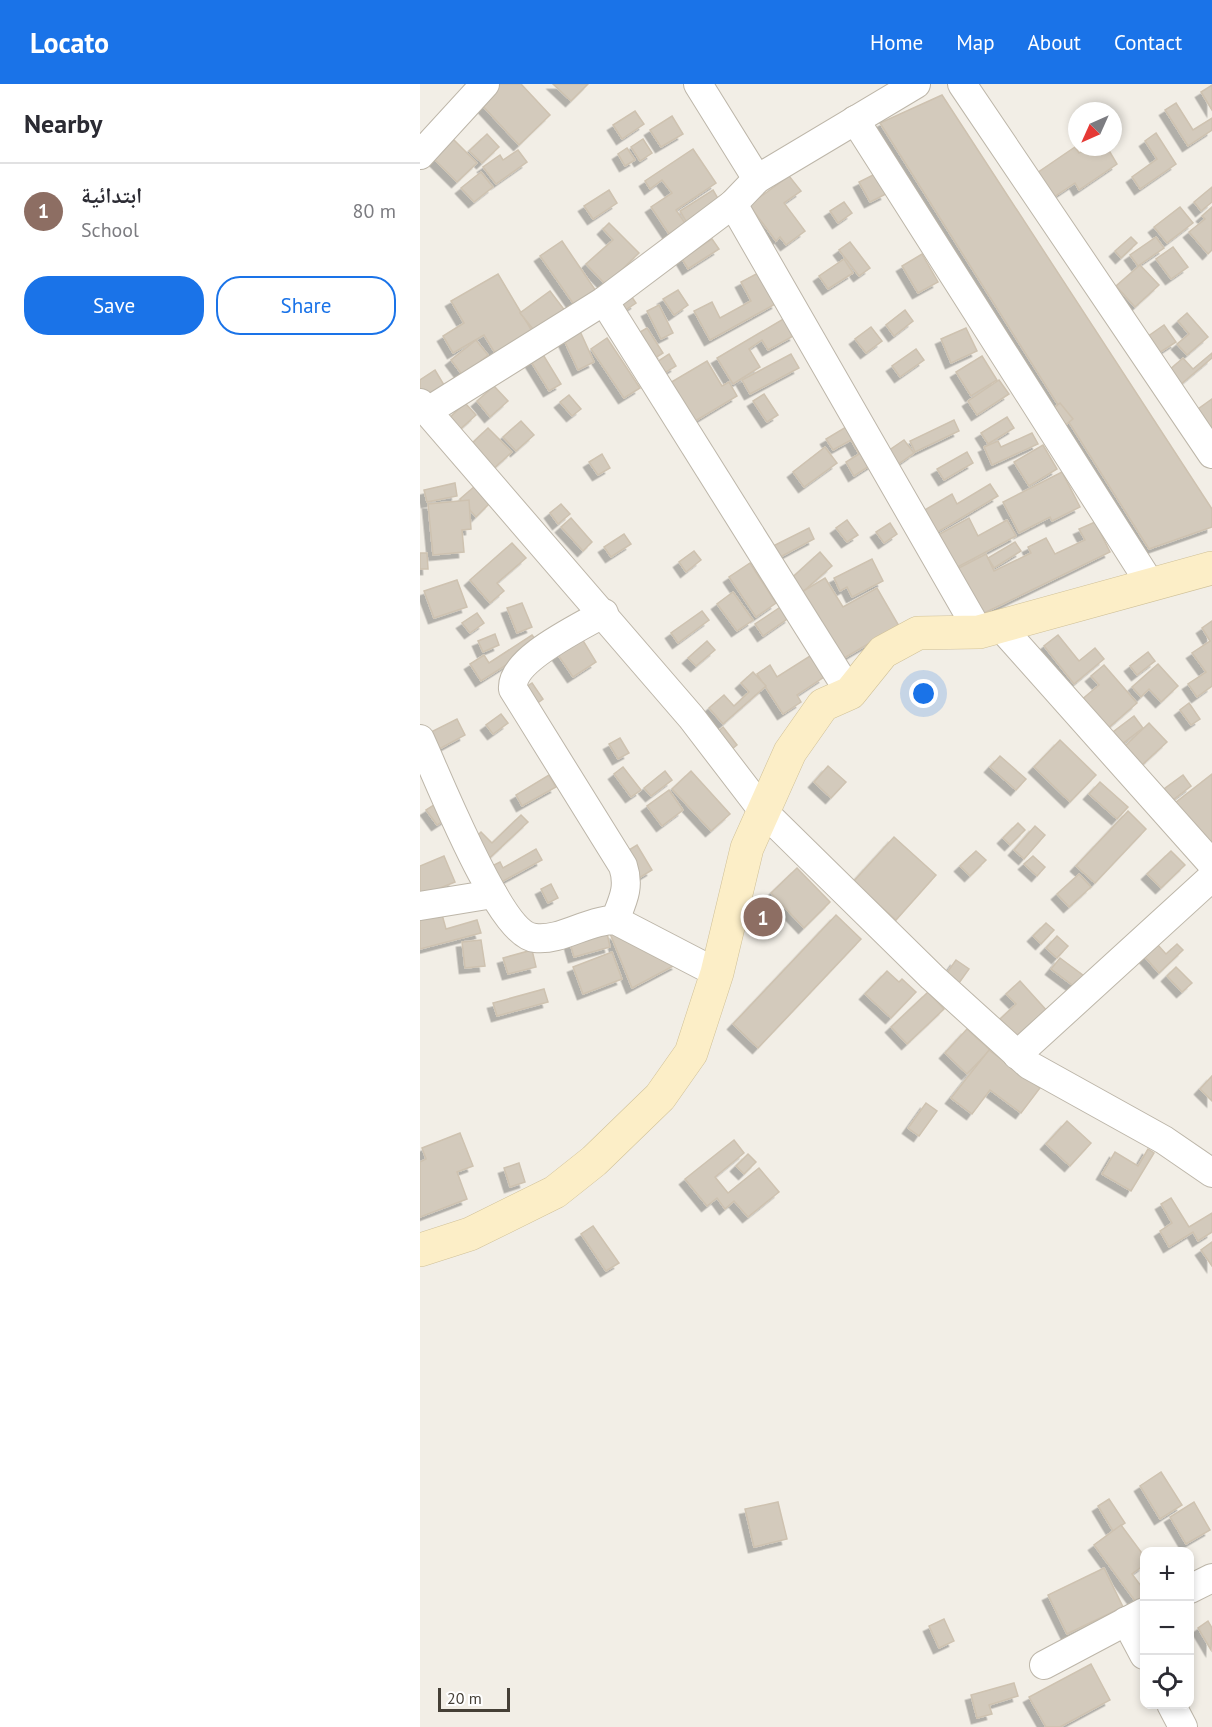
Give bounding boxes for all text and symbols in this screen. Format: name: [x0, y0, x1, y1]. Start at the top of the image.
text: Locato: [30, 24, 109, 61]
text: Home: [870, 29, 923, 56]
text: Map: [956, 29, 995, 56]
text: About: [1028, 29, 1081, 56]
text: Contact: [1114, 29, 1182, 56]
north arrow: [1068, 102, 1122, 156]
text: Nearby: [24, 107, 102, 140]
text: ابتدائية: [81, 181, 142, 209]
text: 1: [38, 198, 49, 224]
text: 80 m: [353, 198, 396, 224]
text: School: [81, 217, 139, 243]
button: Save: [24, 276, 204, 335]
button: Share: [216, 276, 396, 335]
your location: [909, 679, 938, 708]
pin: 1: [744, 894, 782, 940]
map controls: [1140, 1547, 1194, 1709]
button: +: [1140, 1547, 1194, 1601]
button: −: [1140, 1601, 1194, 1655]
button: locate: [1140, 1655, 1194, 1709]
scale bar: [438, 1685, 510, 1712]
text: 20 m: [447, 1688, 482, 1708]

